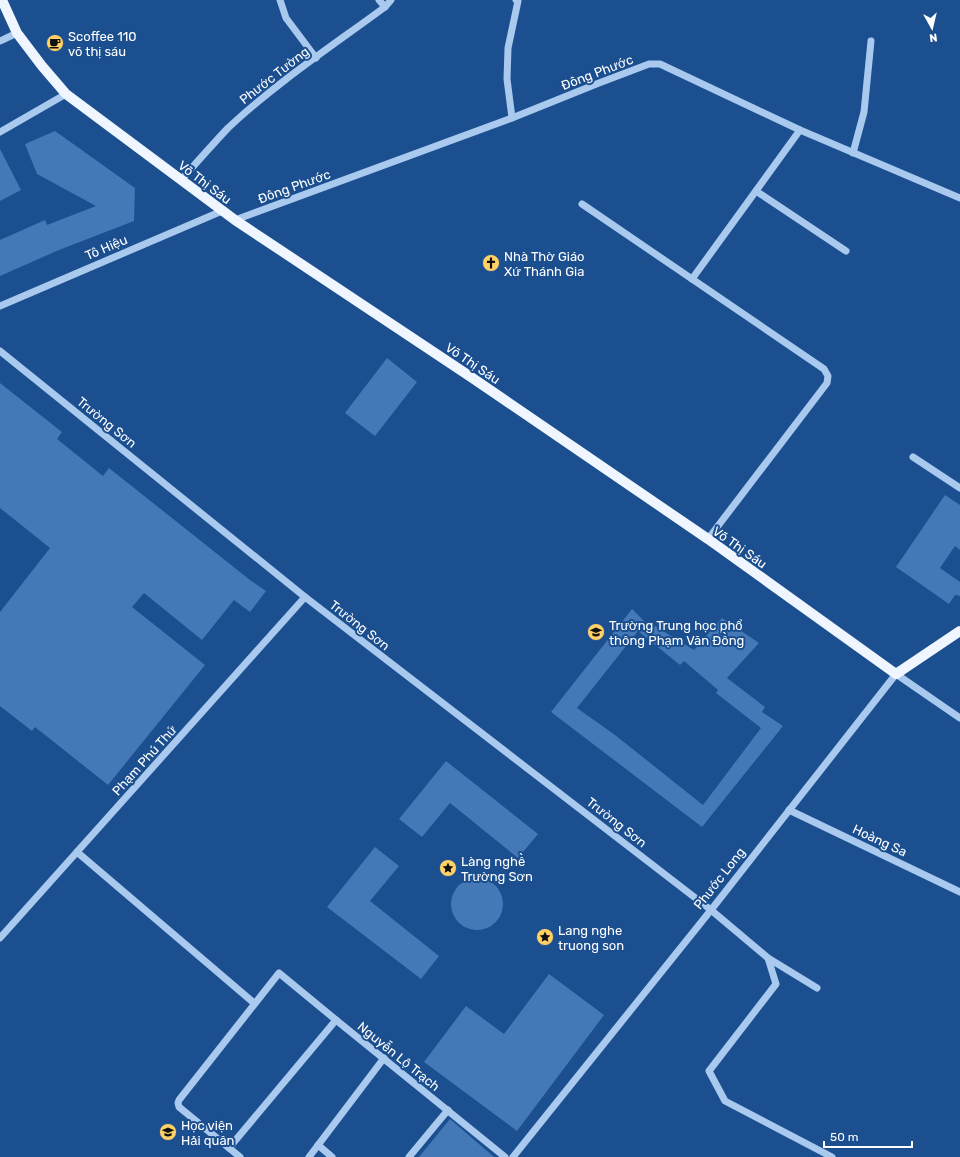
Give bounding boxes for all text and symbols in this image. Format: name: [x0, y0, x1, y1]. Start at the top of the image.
north arrow: [912, 8, 952, 48]
place label: Scoffee 110 võ thị sáu: [68, 29, 137, 59]
text: N: [928, 30, 938, 44]
cafe icon: Scoffee 110 võ thị sáu: [45, 33, 65, 53]
street label: Phước Tường: [237, 44, 313, 108]
street label: Đông Phước: [559, 52, 636, 94]
street label: Võ Thị Sáu: [175, 158, 234, 207]
street label: Đông Phước: [256, 166, 333, 207]
street label: Tô Hiệu: [83, 232, 130, 263]
place label: Nhà Thờ Giáo Xứ Thánh Gia: [504, 249, 585, 279]
church icon: Nhà Thờ Giáo Xứ Thánh Gia: [481, 253, 501, 273]
street label: Võ Thị Sáu: [443, 340, 503, 387]
street label: Trường Sơn: [73, 394, 139, 452]
street label: Võ Thị Sáu: [710, 523, 770, 571]
street label: Trường Sơn: [326, 597, 393, 654]
place label: Trường Trung học phổ thông Phạm Văn Đồng: [609, 618, 744, 649]
school or university icon: Trường Trung học phổ thông Phạm Văn Đồng: [586, 622, 606, 642]
street label: Phạm Phú Thứ: [109, 722, 180, 798]
street label: Trường Sơn: [583, 794, 650, 851]
street label: Hoàng Sa: [850, 821, 909, 860]
street label: Phước Long: [691, 844, 749, 913]
place label: Làng nghề Trường Sơn: [461, 853, 533, 885]
place icon: Làng nghề Trường Sơn: [438, 858, 458, 878]
place label: Lang nghe truong son: [558, 923, 624, 954]
place icon: Lang nghe truong son: [535, 927, 555, 947]
street label: Nguyễn Lộ Trạch: [354, 1018, 443, 1095]
place label: Học viện Hải quân: [181, 1118, 234, 1148]
school or university icon: Học viện Hải quân: [158, 1122, 178, 1142]
scale bar: [824, 1123, 912, 1149]
text: 50 m: [830, 1130, 858, 1144]

